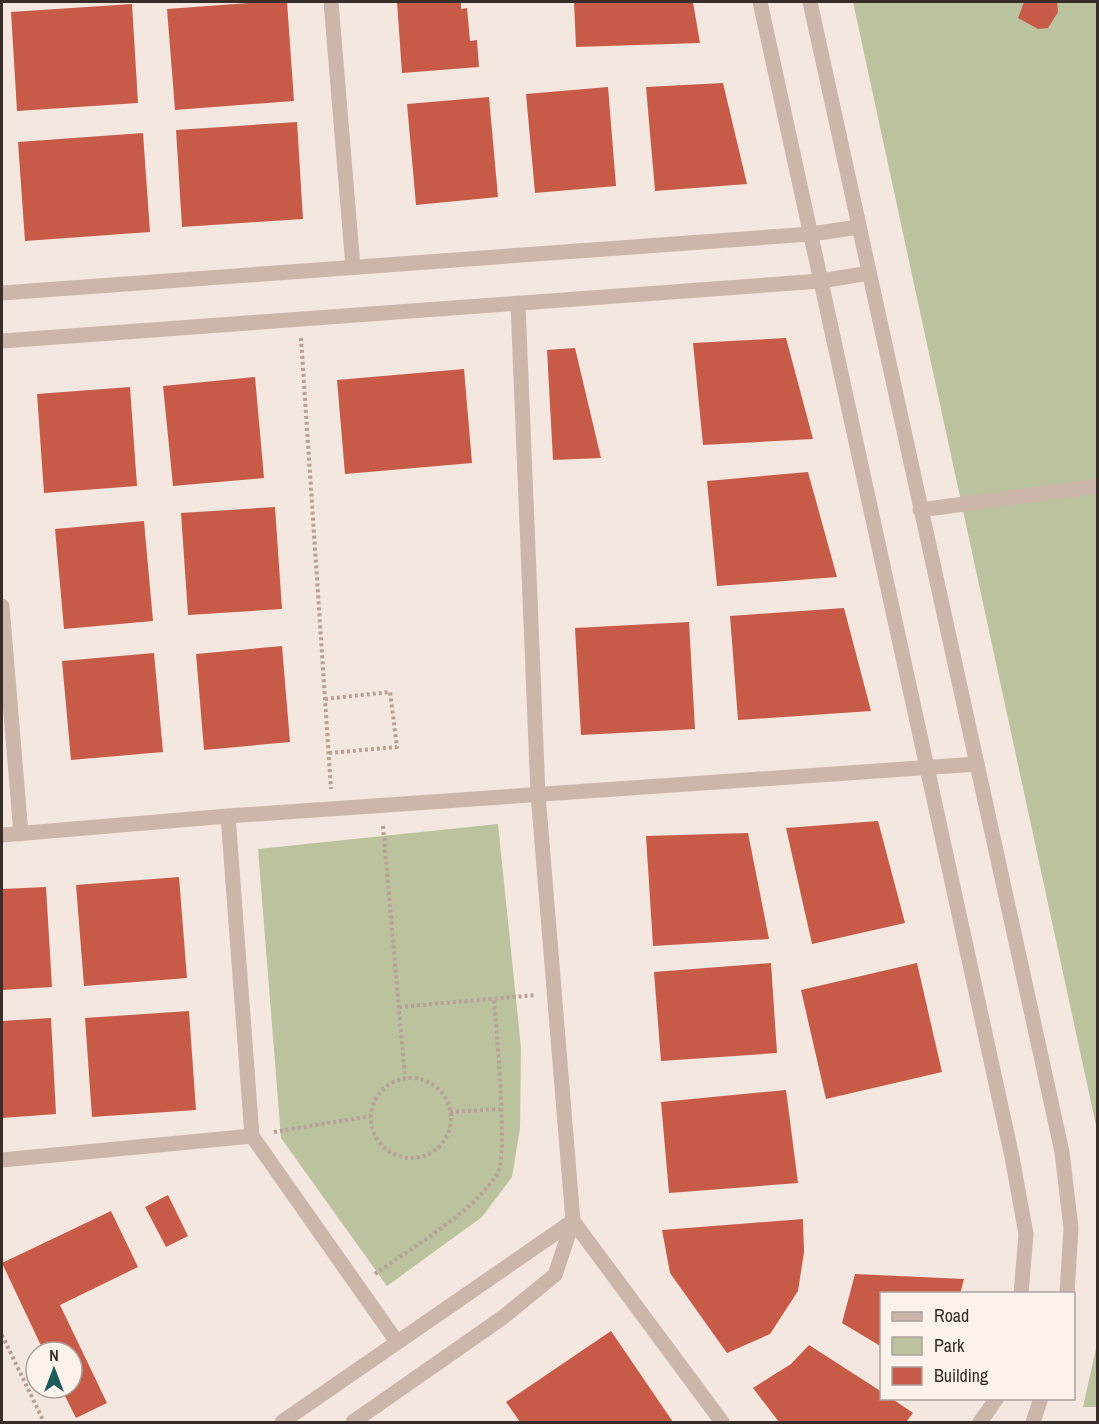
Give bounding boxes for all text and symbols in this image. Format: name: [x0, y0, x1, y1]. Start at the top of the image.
legend: [880, 1292, 1075, 1400]
text: Road: [934, 1303, 969, 1328]
text: Park: [934, 1333, 965, 1358]
north arrow: [24, 1340, 84, 1400]
text: N: [49, 1344, 59, 1366]
text: Building: [934, 1363, 989, 1388]

